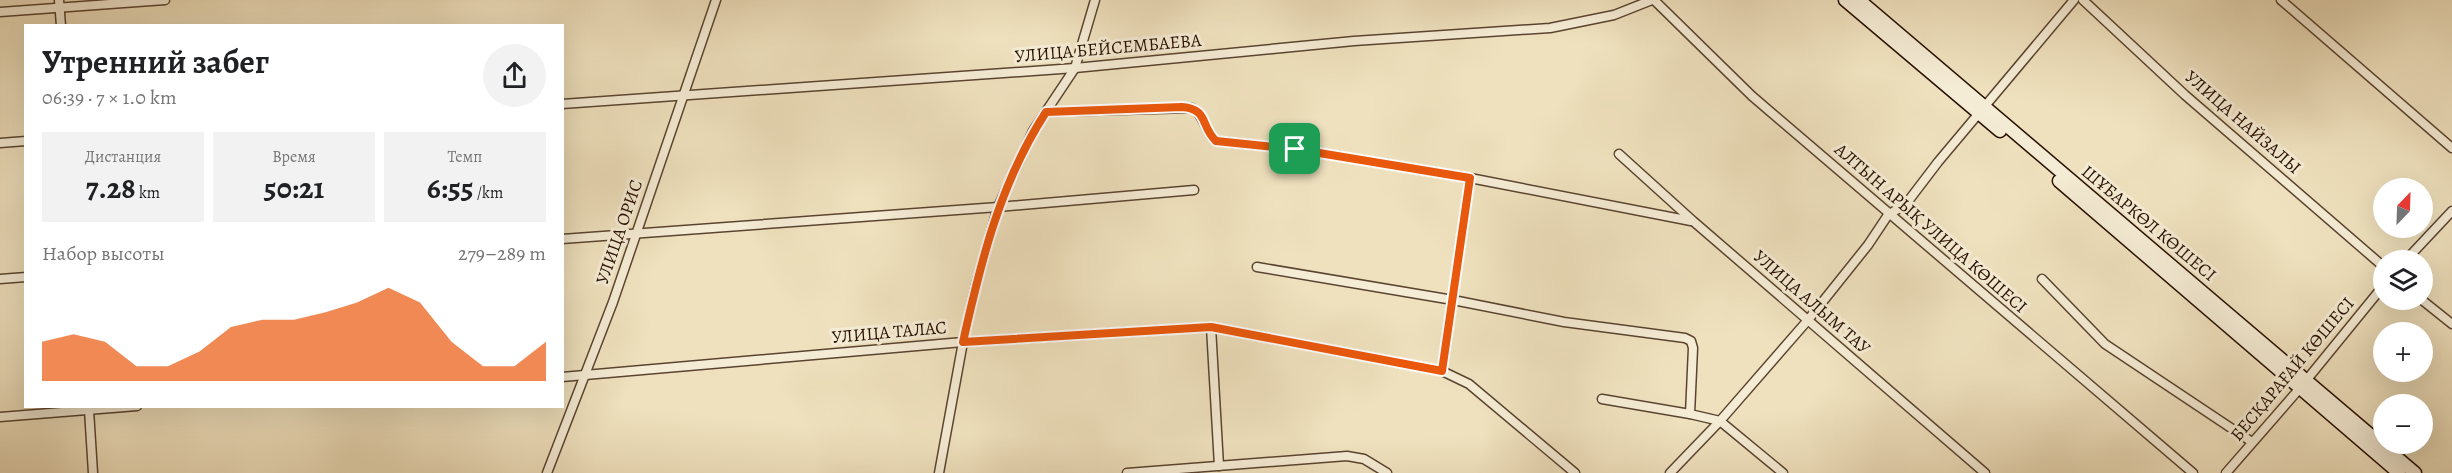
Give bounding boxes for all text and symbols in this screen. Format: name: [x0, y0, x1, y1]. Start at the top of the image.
street label: УЛИЦА БЕЙСЕМБАЕВА: [1014, 28, 1203, 68]
text: Утренний забег: [42, 39, 269, 84]
button: share: [483, 44, 546, 107]
street label: УЛИЦА НАЙЗАЛЫ: [2180, 65, 2306, 179]
text: 06:39 · 7 × 1.0 km: [42, 84, 177, 111]
pin: [1269, 123, 1320, 174]
icon: arrive: [1278, 132, 1311, 165]
street label: АЛТЫН АРЫҚ УЛИЦА КӨШЕСІ: [1829, 137, 2032, 318]
text: Дистанция: [85, 146, 161, 168]
text: Время: [272, 146, 316, 168]
text: Темп: [448, 146, 482, 168]
street label: ШҰБАРКӨЛ КӨШЕСІ: [2076, 159, 2222, 287]
text: 7.28: [86, 168, 136, 208]
text: 50:21: [264, 168, 324, 208]
text: 6:55: [427, 168, 474, 208]
street label: УЛИЦА ОРИС: [590, 177, 648, 287]
north arrow: [2373, 178, 2433, 238]
map controls: [2373, 178, 2433, 454]
text: km: [136, 182, 160, 204]
text: /km: [474, 182, 503, 204]
text: Набор высоты: [42, 240, 165, 267]
text: 279–289 m: [458, 240, 546, 267]
street label: УЛИЦА АЛЫМ ТАУ: [1748, 244, 1876, 360]
button: layers: [2373, 250, 2433, 310]
street label: БЕСҚАРАҒАЙ КӨШЕСІ: [2225, 292, 2359, 446]
street label: УЛИЦА ТАЛАС: [831, 315, 947, 349]
button: +: [2373, 322, 2433, 382]
button: −: [2373, 394, 2433, 454]

